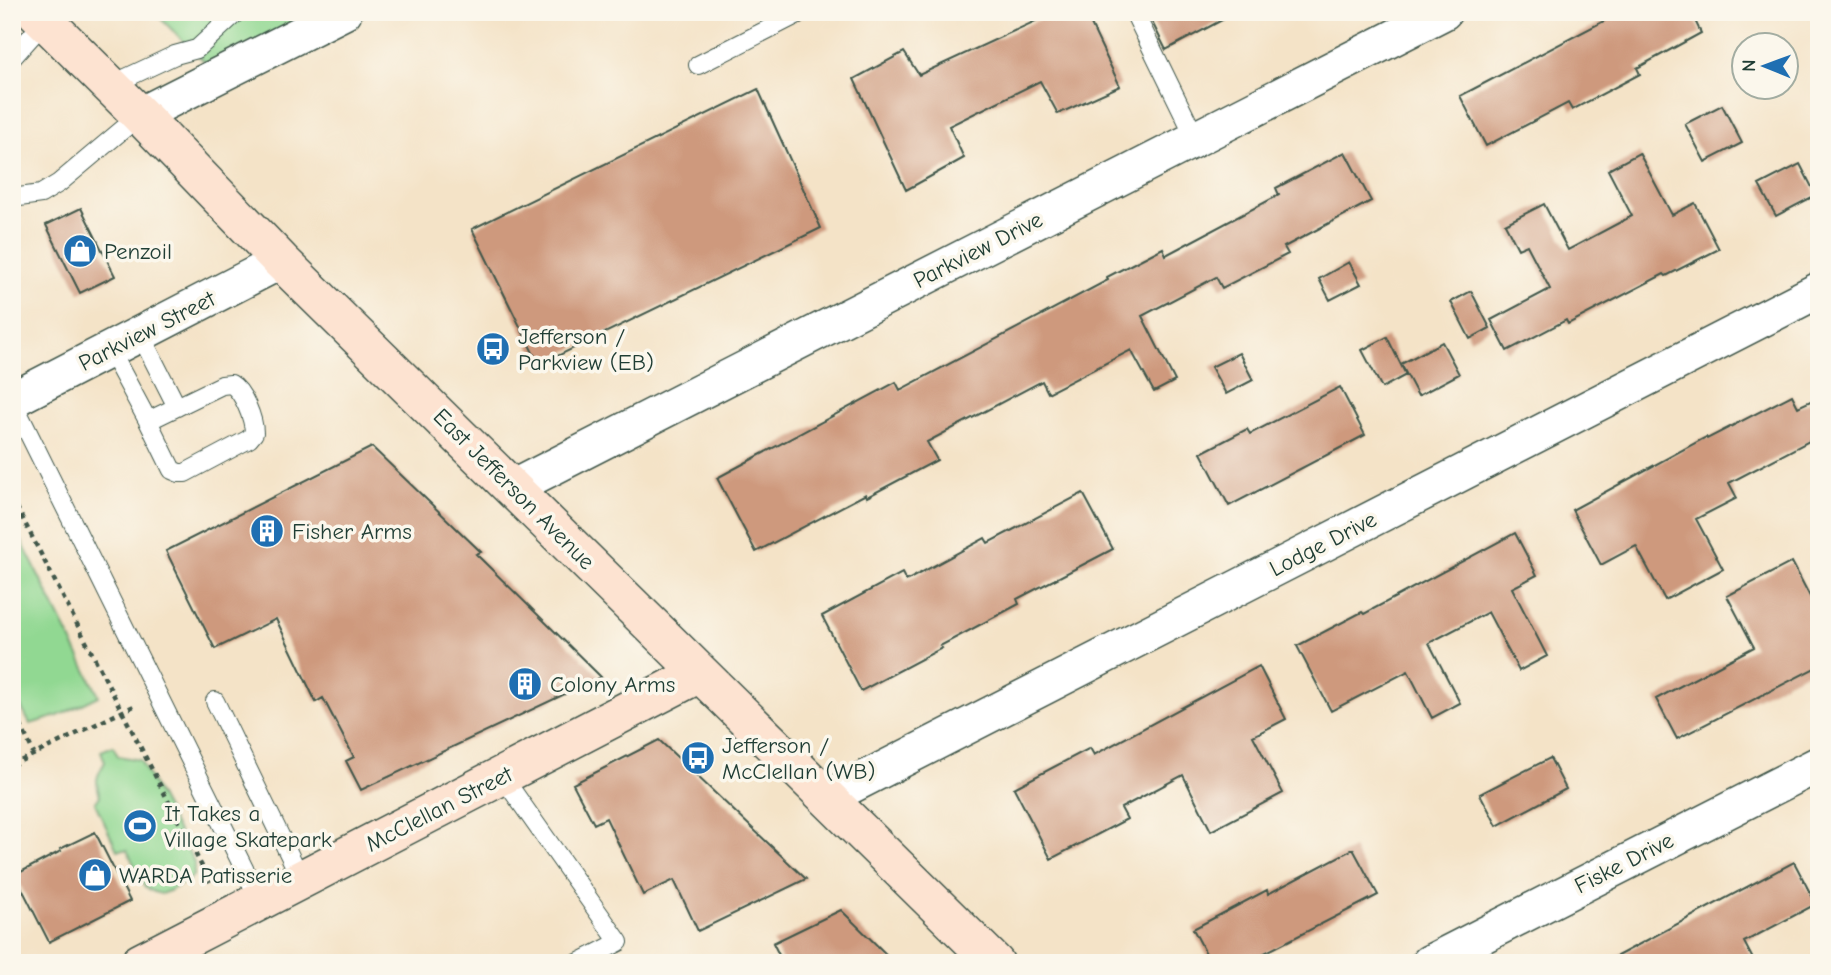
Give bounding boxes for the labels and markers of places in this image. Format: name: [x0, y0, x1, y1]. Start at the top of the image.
shop icon: Penzoil: [61, 232, 99, 270]
place label: Penzoil: [104, 238, 172, 265]
place label: Jefferson / Parkview (EB): [518, 323, 654, 376]
bus stop icon: Jefferson / Parkview (EB): [474, 330, 512, 368]
building icon: Fisher Arms: [248, 512, 286, 550]
place label: Fisher Arms: [292, 518, 412, 545]
building icon: Colony Arms: [506, 665, 544, 703]
place label: Colony Arms: [550, 671, 675, 698]
place label: Jefferson / McClellan (WB): [722, 732, 876, 785]
bus stop icon: Jefferson / McClellan (WB): [679, 739, 717, 777]
place label: It Takes a Village Skatepark: [164, 800, 332, 853]
sports icon: It Takes a Village Skatepark: [121, 807, 159, 845]
shop icon: WARDA Patisserie: [76, 856, 114, 894]
place label: WARDA Patisserie: [119, 862, 292, 889]

